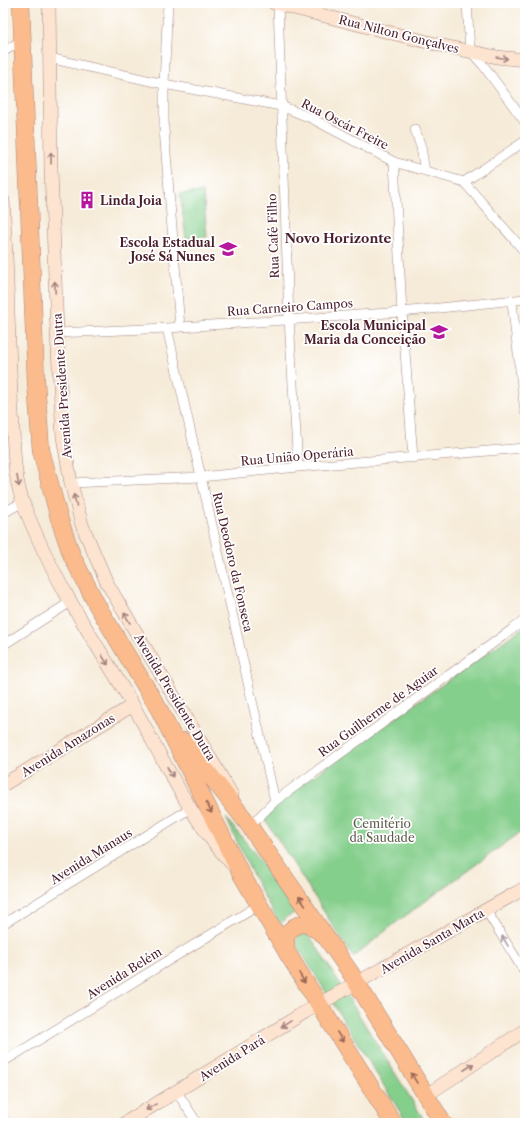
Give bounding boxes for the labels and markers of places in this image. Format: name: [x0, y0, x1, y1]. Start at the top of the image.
building icon: Linda Joia: [77, 190, 97, 210]
place label: Linda Joia: [100, 193, 163, 208]
place label: Escola Estadual José Sá Nunes: [119, 235, 215, 264]
school or university icon: Escola Estadual José Sá Nunes: [218, 239, 238, 259]
place label: Escola Municipal Maria da Conceição: [304, 318, 426, 347]
school or university icon: Escola Municipal Maria da Conceição: [429, 322, 449, 342]

